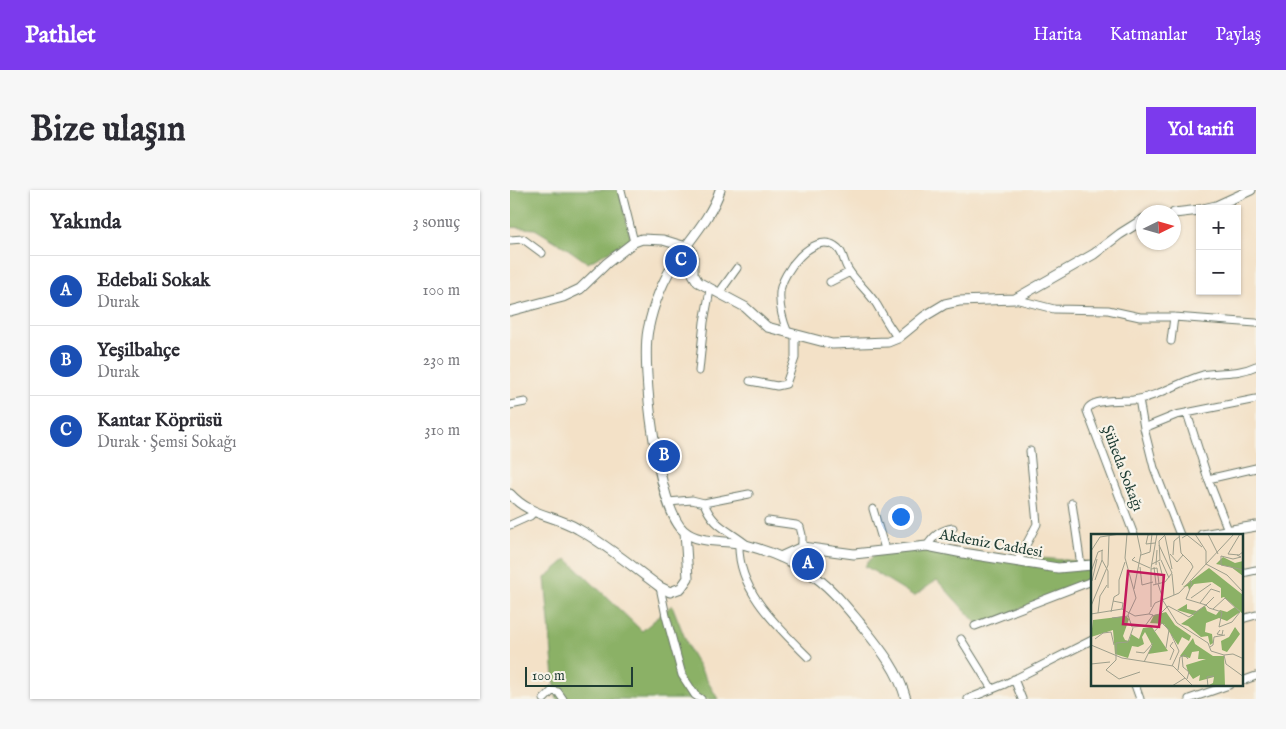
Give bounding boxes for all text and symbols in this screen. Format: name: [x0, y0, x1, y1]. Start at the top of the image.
text: Pathlet: [25, 20, 96, 51]
text: Harita: [1033, 24, 1082, 47]
text: Katmanlar: [1110, 24, 1187, 47]
text: Paylaş: [1215, 24, 1261, 47]
button: Yol tarifi: [1146, 107, 1256, 154]
text: Bize ulaşın: [30, 108, 186, 153]
north arrow: [1136, 205, 1181, 250]
map controls: [1196, 205, 1241, 295]
button: +: [1196, 205, 1241, 250]
text: Yakında: [50, 209, 121, 236]
text: 3 sonuç: [413, 213, 460, 233]
pin: C: [665, 242, 697, 280]
button: −: [1196, 250, 1241, 295]
text: Edebali Sokak: [97, 269, 210, 293]
text: A: [61, 281, 71, 301]
text: 100 m: [423, 281, 460, 301]
text: Durak: [97, 293, 140, 313]
text: Yeşilbahçe: [97, 339, 180, 363]
text: B: [61, 351, 71, 371]
text: 230 m: [423, 351, 460, 371]
text: Durak: [97, 363, 140, 383]
text: Kantar Köprüsü: [97, 409, 222, 433]
text: C: [60, 421, 72, 441]
text: 310 m: [424, 421, 460, 441]
street label: Şüheda Sokağı: [1097, 423, 1148, 514]
text: Durak · Şemsi Sokağı: [97, 433, 237, 453]
pin: B: [648, 437, 680, 475]
your location: [888, 504, 914, 530]
street label: Akdeniz Caddesi: [937, 525, 1044, 562]
inset map: [1091, 534, 1244, 687]
pin: A: [792, 545, 824, 583]
scale bar: [525, 664, 632, 687]
text: 100 m: [532, 667, 565, 685]

